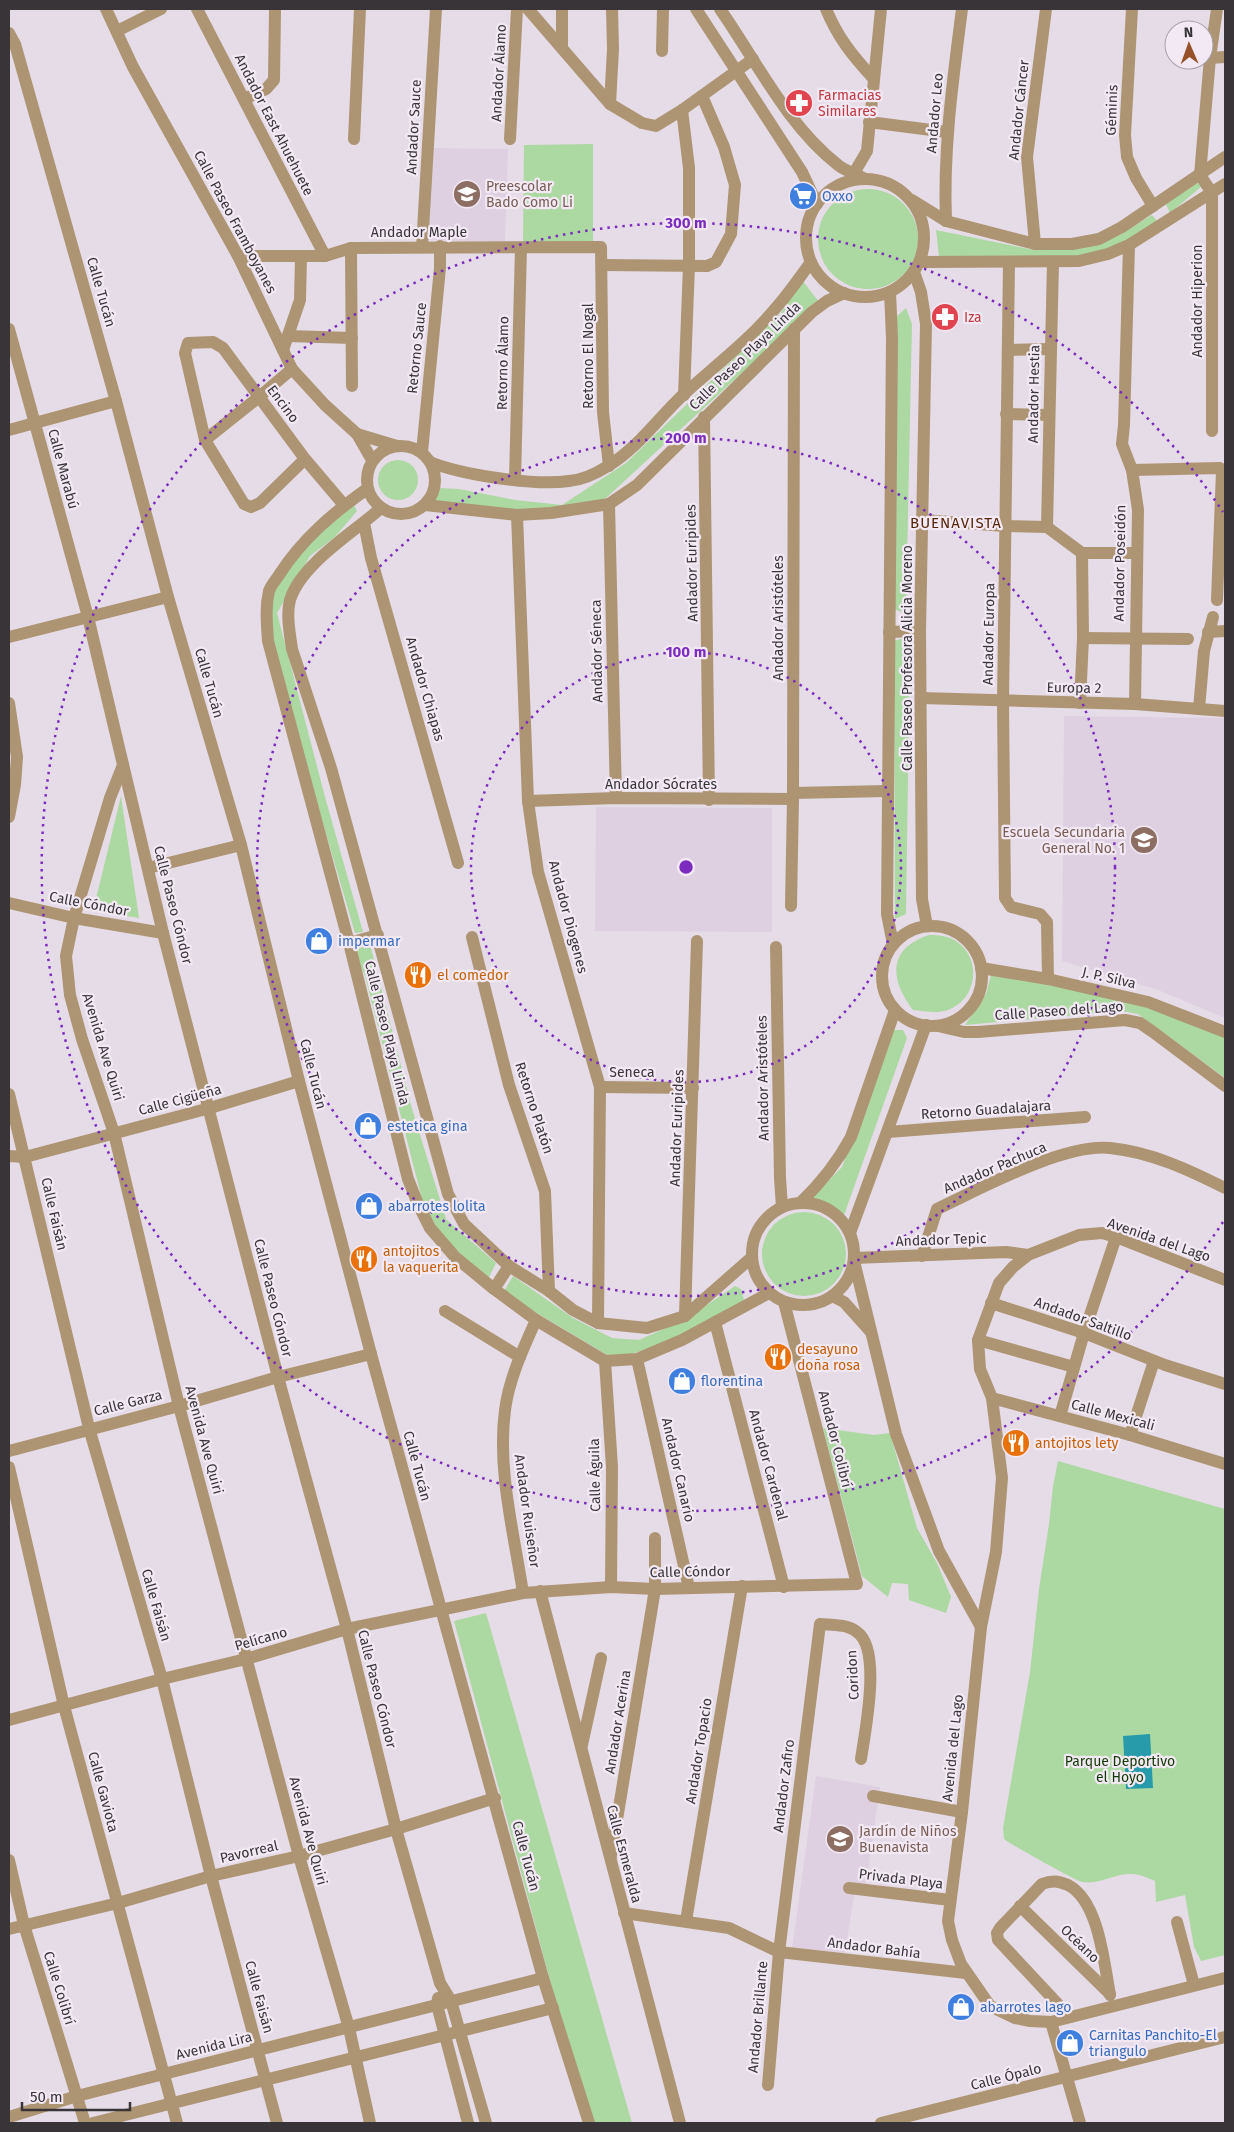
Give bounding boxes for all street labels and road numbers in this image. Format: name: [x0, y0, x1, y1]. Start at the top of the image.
street label: Andador Álamo: [487, 24, 510, 122]
street label: Andador East Ahuehuete: [231, 51, 317, 199]
street label: Andador Cáncer: [1005, 58, 1033, 161]
street label: Andador Leo: [923, 72, 947, 154]
street label: Andador Sauce: [403, 79, 425, 175]
street label: Géminis: [1103, 84, 1121, 136]
street label: Calle Paseo Framboyanes: [190, 148, 280, 297]
street label: Andador Maple: [371, 224, 467, 241]
street label: Andador Hiperion: [1189, 244, 1206, 358]
street label: Calle Tucán: [83, 255, 119, 329]
street label: Calle Paseo Playa Linda: [686, 298, 804, 414]
street label: Retorno Sauce: [404, 301, 430, 395]
street label: Retorno El Nogal: [580, 303, 597, 409]
street label: Retorno Álamo: [493, 316, 512, 410]
street label: Andador Hestia: [1025, 345, 1043, 443]
street label: Encino: [263, 382, 303, 426]
street label: Calle Marabú: [44, 427, 82, 511]
street label: Andador Euripides: [682, 504, 702, 622]
street label: Andador Poseidón: [1110, 505, 1130, 621]
street label: Calle Paseo Profesora Alicia Moreno: [899, 545, 916, 771]
street label: Andador Aristóteles: [770, 555, 787, 681]
street label: Andador Europa: [980, 583, 998, 685]
street label: Andador Séneca: [588, 599, 606, 703]
street label: Andador Chiapas: [402, 635, 448, 743]
street label: Calle Tucán: [191, 646, 227, 720]
street label: Europa 2: [1046, 679, 1102, 697]
street label: Andador Sócrates: [605, 776, 717, 793]
street label: Calle Paseo Cóndor: [150, 844, 196, 967]
street label: Andador Diogenes: [545, 859, 591, 976]
street label: Calle Cóndor: [48, 888, 131, 920]
street label: Calle Paseo Playa Linda: [361, 959, 413, 1107]
street label: J. P. Silva: [1080, 964, 1138, 992]
street label: Avenida Ave Quiri: [79, 991, 127, 1103]
street label: Calle Paseo del Lago: [994, 998, 1124, 1024]
street label: Andador Aristóteles: [753, 1015, 773, 1141]
street label: Calle Tucán: [296, 1037, 330, 1111]
street label: Retorno Platón: [511, 1060, 557, 1156]
street label: Seneca: [609, 1064, 655, 1081]
street label: Andador Euripides: [666, 1069, 688, 1187]
street label: Calle Cigüeña: [137, 1081, 223, 1119]
street label: Retorno Guadalajara: [920, 1097, 1052, 1123]
street label: Andador Pachuca: [941, 1139, 1049, 1197]
street label: Calle Faisán: [37, 1176, 71, 1252]
street label: Avenida del Lago: [1105, 1214, 1213, 1266]
street label: Andador Tepic: [895, 1230, 987, 1250]
street label: Calle Paseo Cóndor: [250, 1237, 296, 1360]
street label: Andador Saltillo: [1032, 1294, 1134, 1344]
street label: Avenida Ave Quiri: [181, 1384, 227, 1496]
street label: Calle Garza: [92, 1386, 164, 1420]
street label: Andador Colibrí: [815, 1389, 855, 1489]
street label: Calle Mexicali: [1069, 1396, 1157, 1434]
street label: Andador Cardenal: [745, 1408, 791, 1522]
street label: Andador Canario: [658, 1416, 698, 1524]
street label: Calle Tucán: [399, 1429, 435, 1503]
street label: Calle Águila: [585, 1438, 604, 1512]
street label: Andador Ruiseñor: [511, 1453, 543, 1569]
street label: Calle Cóndor: [650, 1563, 731, 1581]
street label: Calle Faisán: [138, 1567, 174, 1643]
street label: Pelícano: [233, 1623, 289, 1655]
street label: Calle Paseo Cóndor: [354, 1628, 400, 1751]
street label: Coridon: [843, 1650, 863, 1700]
street label: Andador Acerina: [601, 1669, 635, 1775]
street label: Avenida del Lago: [939, 1694, 967, 1802]
street label: Andador Topacio: [682, 1697, 716, 1805]
street label: Andador Zafiro: [770, 1738, 798, 1834]
street label: Calle Gaviota: [84, 1750, 122, 1834]
street label: Avenida Ave Quiri: [285, 1775, 331, 1887]
street label: Calle Esmeralda: [603, 1803, 645, 1905]
street label: Calle Tucán: [508, 1819, 544, 1893]
street label: Pavorreal: [218, 1837, 280, 1867]
street label: Privada Playa: [858, 1865, 944, 1893]
street label: Océano: [1057, 1921, 1103, 1967]
street label: Andador Bahía: [826, 1934, 922, 1962]
street label: Calle Colibrí: [40, 1949, 78, 2027]
street label: Calle Faisán: [241, 1959, 277, 2035]
street label: Andador Brillante: [745, 1960, 771, 2074]
street label: Avenida Lira: [174, 2028, 254, 2064]
street label: Calle Ópalo: [969, 2059, 1043, 2094]

